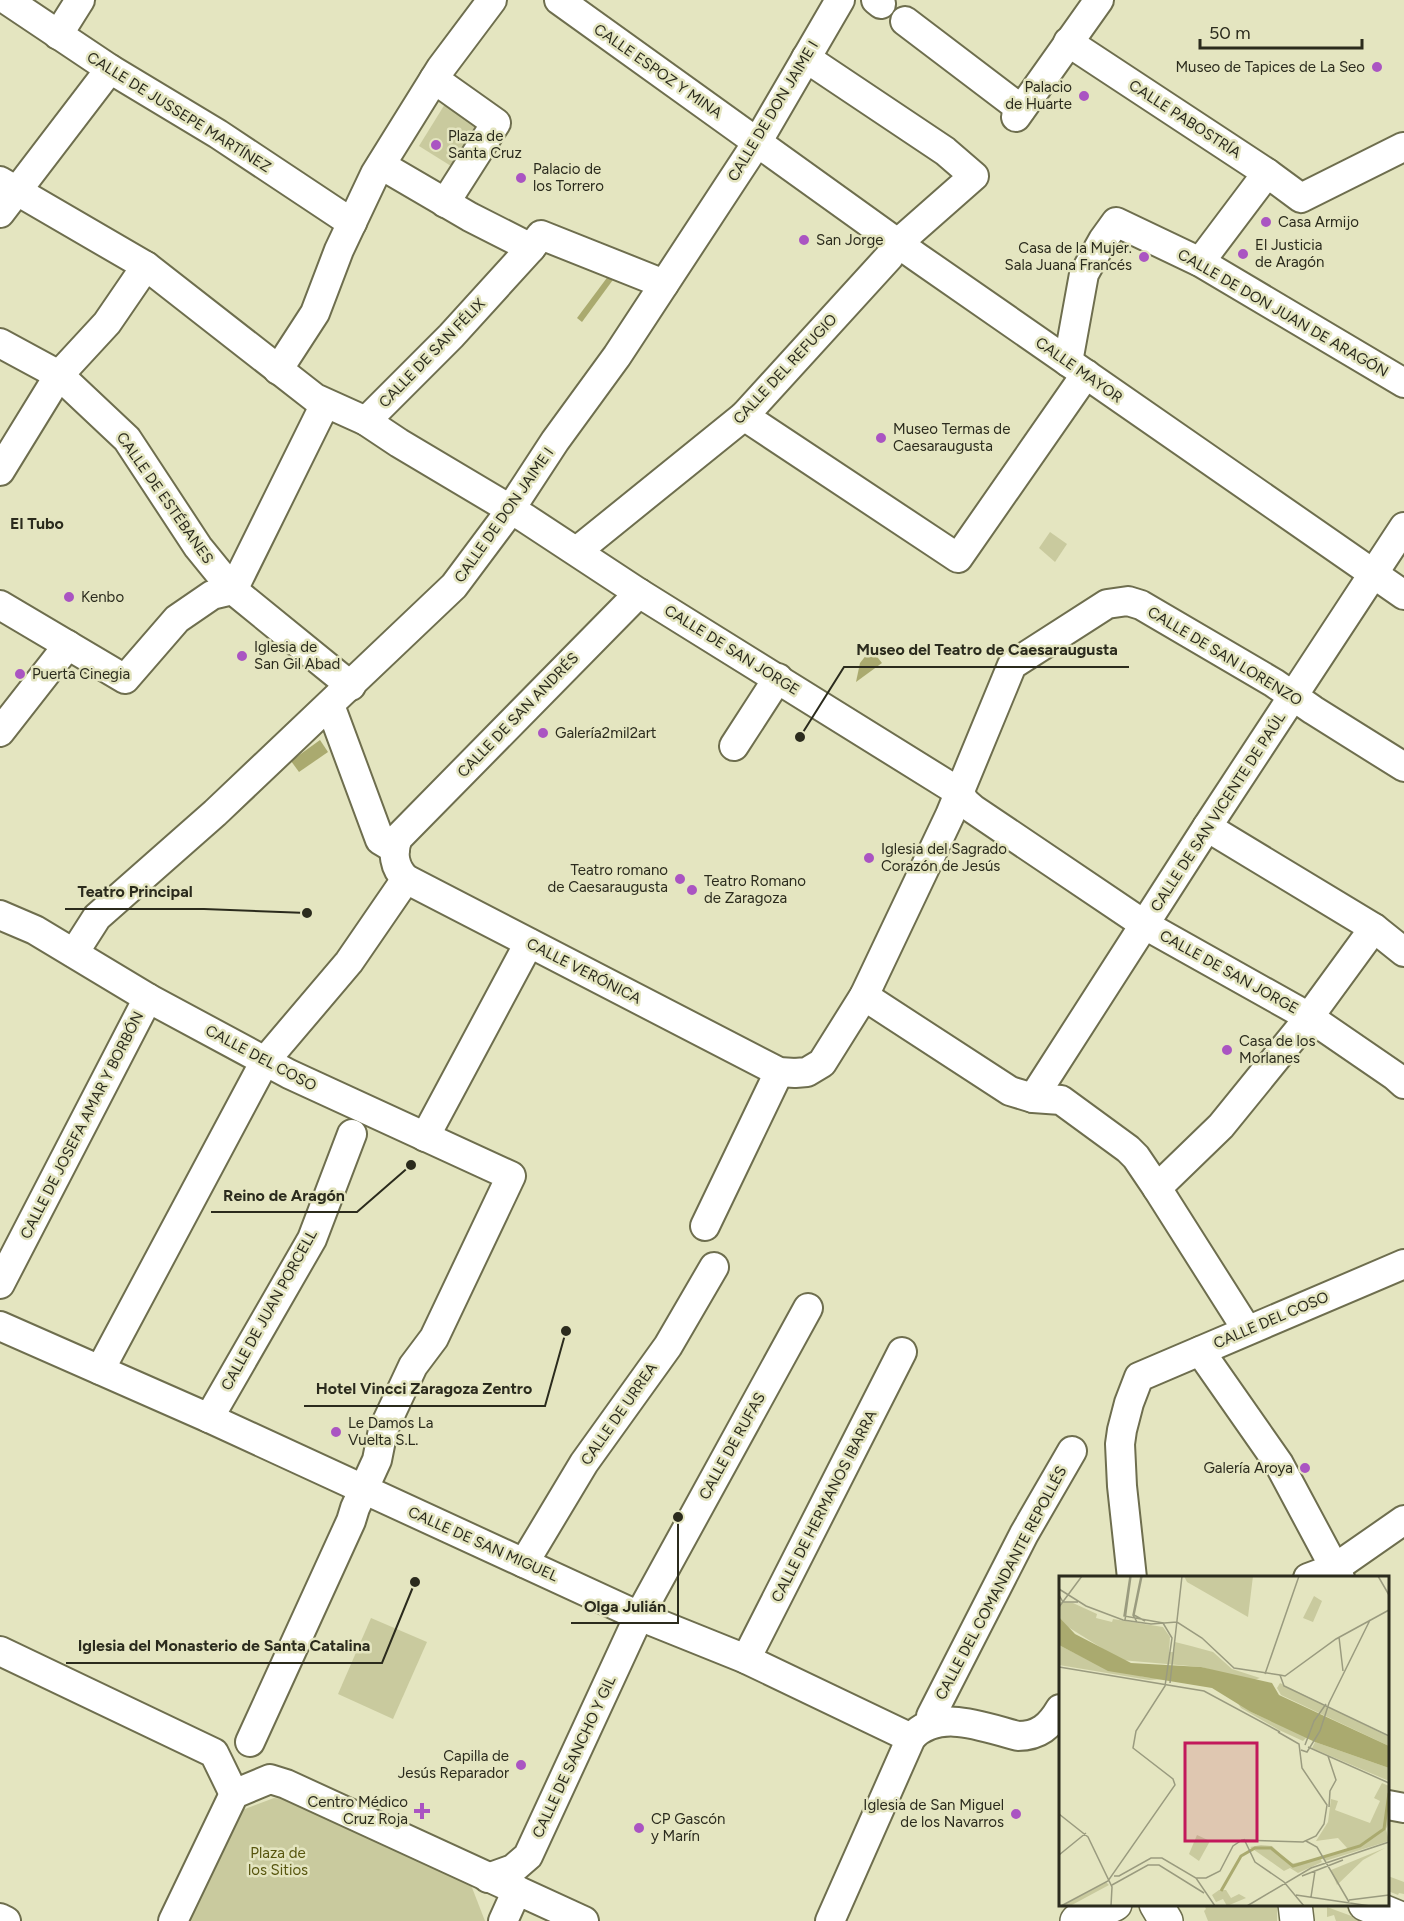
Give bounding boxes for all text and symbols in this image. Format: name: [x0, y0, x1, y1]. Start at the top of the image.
scale bar: [1200, 12, 1362, 50]
street label: CALLE ESPOZ Y MINA: [591, 20, 725, 122]
text: 50 m: [1209, 22, 1251, 44]
street label: CALLE DE DON JAIME I: [724, 38, 822, 184]
street label: CALLE DE JUSSEPE MARTÍNEZ: [84, 48, 274, 176]
place label: Museo de Tapices de La Seo: [1175, 58, 1365, 76]
marker: Museo de Tapices de La Seo: [1370, 60, 1384, 74]
street label: CALLE PABOSTRÍA: [1126, 76, 1244, 162]
place label: Palacio de Huarte: [1005, 78, 1072, 113]
marker: Palacio de Huarte: [1077, 89, 1091, 103]
place label: Plaza de Santa Cruz: [448, 127, 522, 162]
marker: Plaza de Santa Cruz: [429, 138, 443, 152]
place label: Palacio de los Torrero: [533, 160, 604, 195]
marker: Palacio de los Torrero: [514, 171, 528, 185]
place label: Casa Armijo: [1278, 213, 1359, 231]
marker: Casa Armijo: [1259, 215, 1273, 229]
place label: San Jorge: [816, 231, 883, 249]
marker: San Jorge: [797, 233, 811, 247]
place label: El Justicia de Aragón: [1255, 236, 1324, 271]
place label: Casa de la Mujer. Sala Juana Francés: [1005, 239, 1132, 274]
street label: CALLE DE DON JUAN DE ARAGÓN: [1175, 245, 1391, 381]
marker: El Justicia de Aragón: [1236, 247, 1250, 261]
marker: Casa de la Mujer. Sala Juana Francés: [1137, 250, 1151, 264]
street label: CALLE DE SAN FÉLIX: [375, 294, 489, 411]
street label: CALLE DEL REFUGIO: [729, 310, 841, 428]
street label: CALLE MAYOR: [1032, 333, 1126, 407]
place label: Museo Termas de Caesaraugusta: [893, 420, 1010, 455]
street label: CALLE DE ESTÉBANES: [113, 429, 217, 567]
marker: Museo Termas de Caesaraugusta: [874, 431, 888, 445]
street label: CALLE DE DON JAIME I: [451, 444, 557, 586]
district label: El Tubo: [10, 514, 64, 533]
place label: Kenbo: [81, 588, 124, 606]
marker: Kenbo: [62, 590, 76, 604]
street label: CALLE DE SAN JORGE: [661, 601, 803, 699]
street label: CALLE DE SAN LORENZO: [1144, 603, 1306, 709]
callout: Museo del Teatro de Caesaraugusta: [844, 633, 1129, 667]
place label: Iglesia de San Gil Abad: [254, 638, 340, 673]
text: Museo del Teatro de Caesaraugusta: [856, 640, 1118, 659]
marker: Iglesia de San Gil Abad: [235, 649, 249, 663]
street label: CALLE DE SAN ANDRÉS: [454, 649, 582, 781]
place label: Puerta Cinegia: [32, 665, 130, 683]
marker: Puerta Cinegia: [13, 667, 27, 681]
street label: CALLE DE SAN VICENTE DE PAÚL: [1147, 709, 1289, 915]
place label: Galería2mil2art: [555, 724, 657, 742]
marker: Galería2mil2art: [536, 726, 550, 740]
place label: Iglesia del Sagrado Corazón de Jesús: [881, 840, 1007, 875]
marker: Iglesia del Sagrado Corazón de Jesús: [862, 851, 876, 865]
place label: Teatro romano de Caesaraugusta: [547, 861, 668, 896]
marker: Teatro romano de Caesaraugusta: [673, 872, 687, 886]
place label: Teatro Romano de Zaragoza: [704, 872, 806, 907]
callout: Teatro Principal: [65, 875, 204, 909]
text: Teatro Principal: [77, 882, 193, 901]
marker: Teatro Romano de Zaragoza: [685, 883, 699, 897]
street label: CALLE DE SAN JORGE: [1157, 926, 1301, 1018]
street label: CALLE VERÓNICA: [524, 934, 644, 1008]
street label: CALLE DE JOSEFA AMAR Y BORBÓN: [17, 1008, 147, 1242]
street label: CALLE DEL COSO: [202, 1021, 320, 1095]
place label: Casa de los Morlanes: [1239, 1032, 1316, 1067]
marker: Casa de los Morlanes: [1220, 1043, 1234, 1057]
callout: Reino de Aragón: [211, 1178, 357, 1212]
text: Reino de Aragón: [223, 1186, 345, 1205]
street label: CALLE DE JUAN PORCELL: [217, 1226, 321, 1393]
street label: CALLE DEL COSO: [1211, 1288, 1331, 1352]
street label: CALLE DE URREA: [577, 1359, 661, 1469]
callout: Hotel Vincci Zaragoza Zentro: [304, 1372, 545, 1406]
text: Hotel Vincci Zaragoza Zentro: [316, 1379, 532, 1398]
street label: CALLE DE RUFAS: [695, 1389, 769, 1503]
street label: CALLE DE HERMANOS IBARRA: [768, 1407, 880, 1605]
place label: Le Damos La Vuelta S.L.: [348, 1414, 433, 1449]
marker: Le Damos La Vuelta S.L.: [329, 1425, 343, 1439]
place label: Galería Aroya: [1203, 1459, 1293, 1477]
marker: Galería Aroya: [1298, 1461, 1312, 1475]
street label: CALLE DEL COMANDANTE REPOLLÉS: [932, 1463, 1070, 1703]
street label: CALLE DE SAN MIGUEL: [405, 1503, 561, 1585]
inset map: [1059, 1576, 1389, 1906]
callout: Olga Julián: [571, 1589, 678, 1623]
text: Olga Julián: [584, 1597, 666, 1616]
callout: Iglesia del Monasterio de Santa Catalina: [66, 1629, 382, 1663]
text: Iglesia del Monasterio de Santa Catalina: [78, 1636, 370, 1655]
street label: CALLE DE SANCHO Y GIL: [529, 1673, 619, 1841]
place label: Capilla de Jesús Reparador: [398, 1747, 509, 1782]
marker: Capilla de Jesús Reparador: [514, 1758, 528, 1772]
place label: Centro Médico Cruz Roja: [307, 1793, 408, 1828]
place label: Iglesia de San Miguel de los Navarros: [863, 1796, 1004, 1831]
marker: Centro Médico Cruz Roja: [413, 1802, 431, 1820]
marker: Iglesia de San Miguel de los Navarros: [1009, 1807, 1023, 1821]
place label: CP Gascón y Marín: [651, 1810, 725, 1845]
marker: CP Gascón y Marín: [632, 1821, 646, 1835]
park label: Plaza de los Sitios: [248, 1844, 308, 1879]

